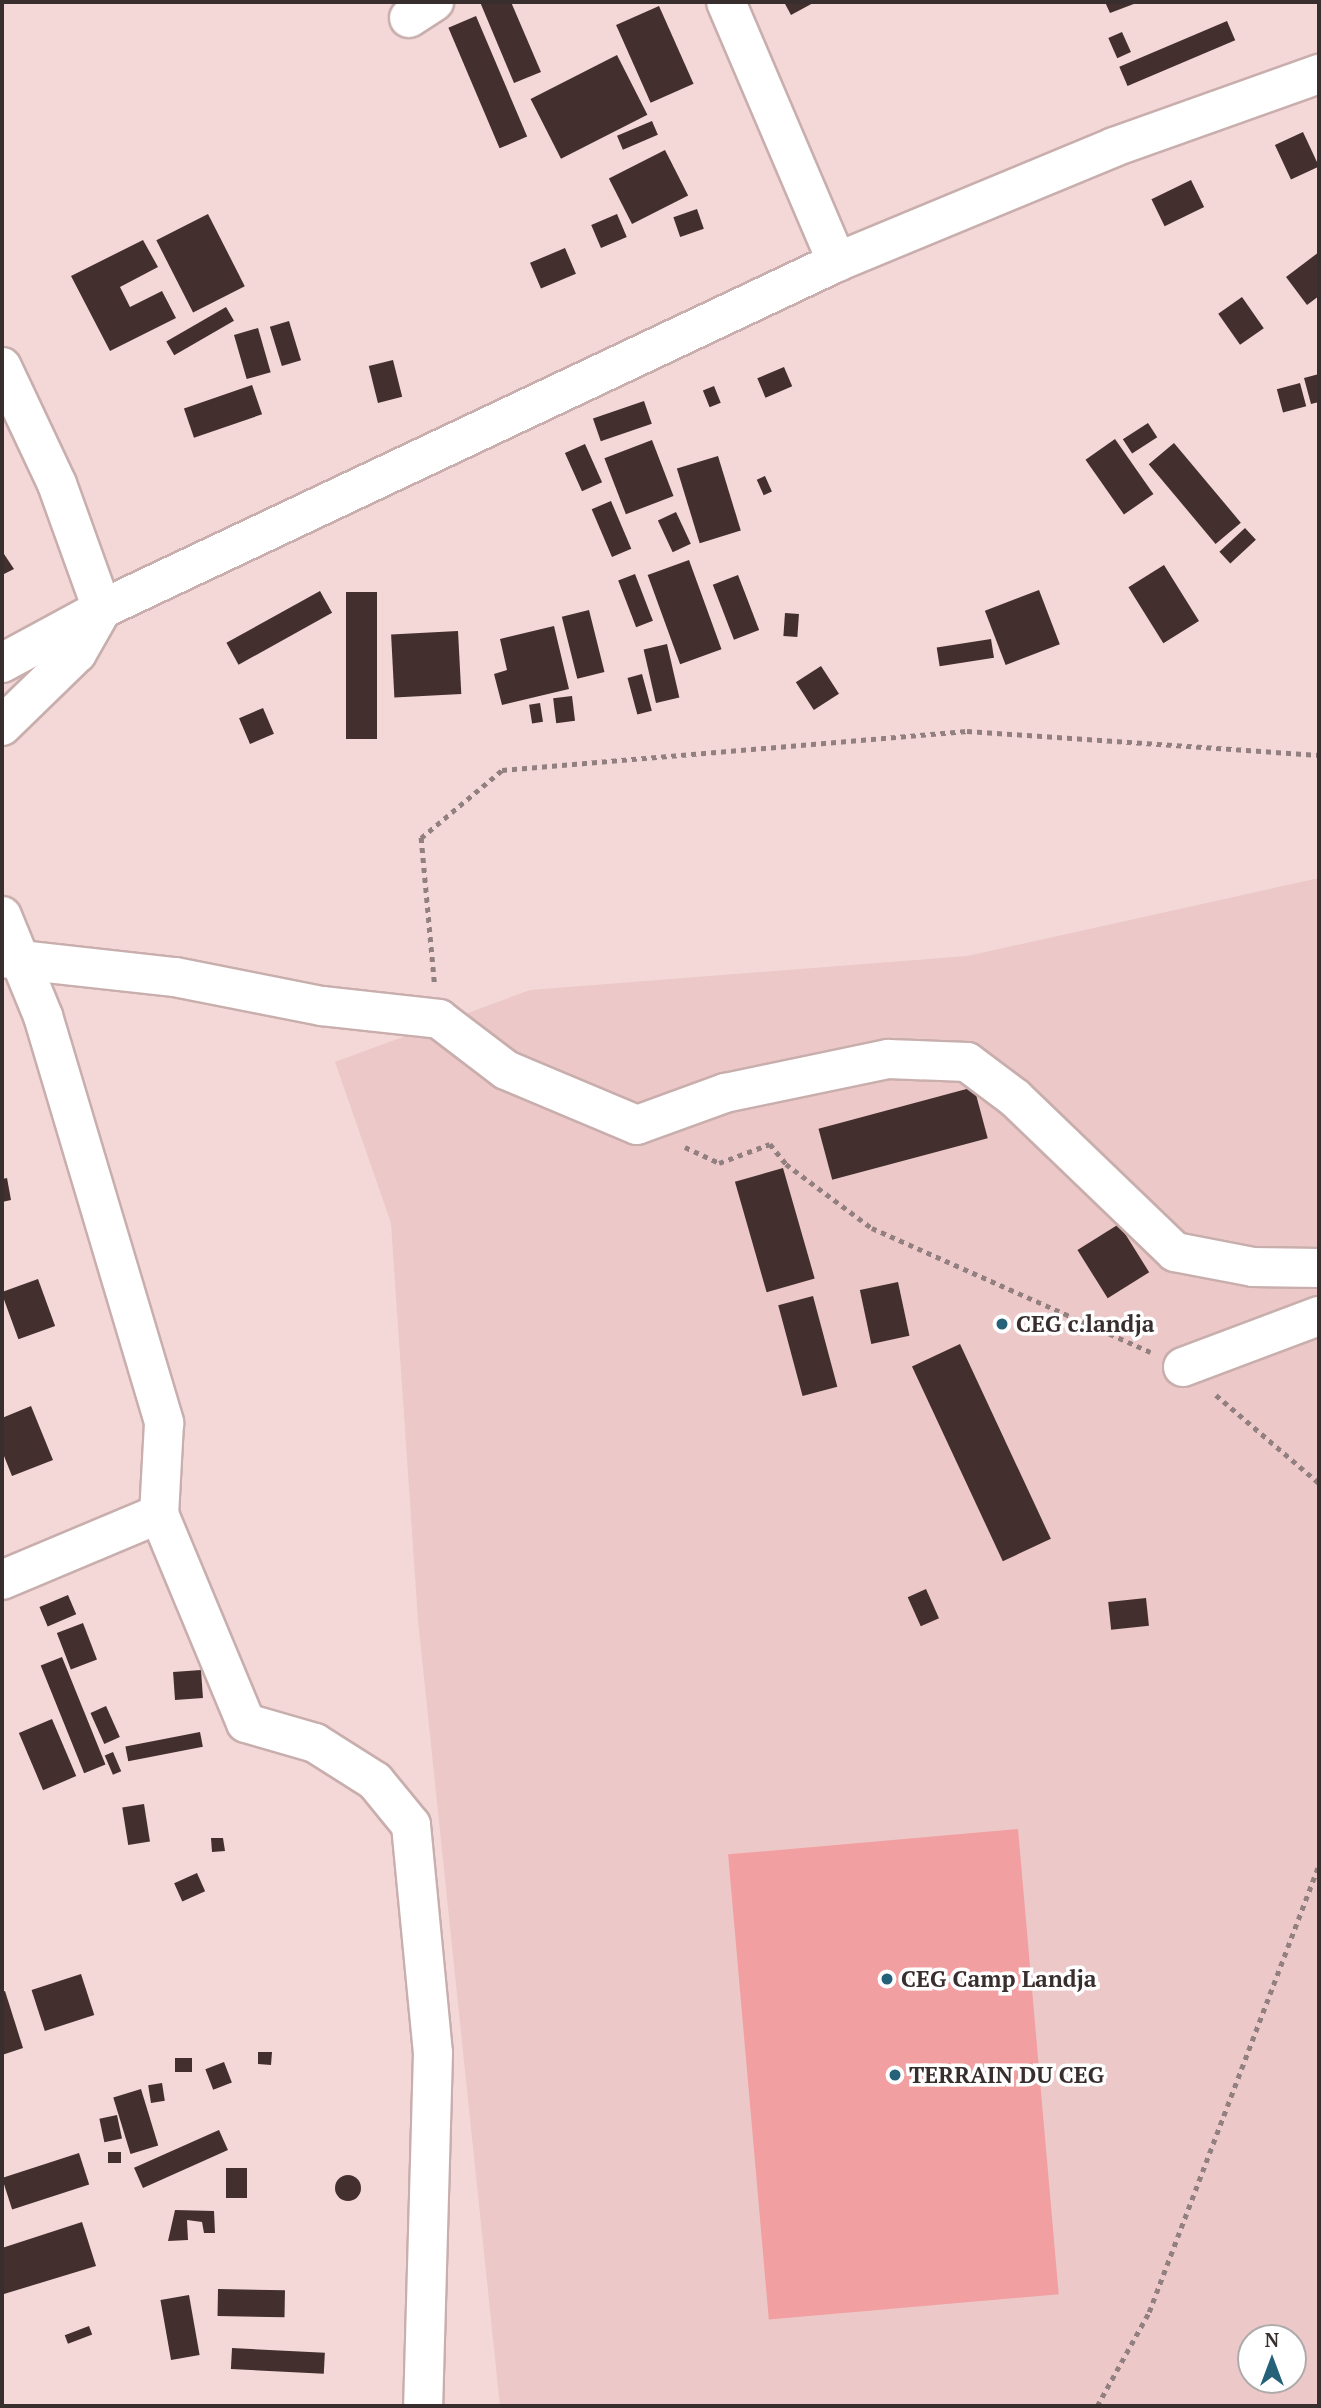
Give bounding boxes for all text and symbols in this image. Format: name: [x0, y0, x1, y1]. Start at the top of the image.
place label: CEG c.landja: [1016, 1310, 1155, 1338]
marker: CEG c.landja: [994, 1316, 1010, 1332]
place label: CEG Camp Landja: [901, 1965, 1097, 1993]
marker: CEG Camp Landja: [879, 1971, 895, 1987]
place label: TERRAIN DU CEG: [909, 2061, 1104, 2089]
marker: TERRAIN DU CEG: [887, 2067, 903, 2083]
north arrow: [1237, 2324, 1307, 2394]
text: N: [1265, 2327, 1279, 2352]

